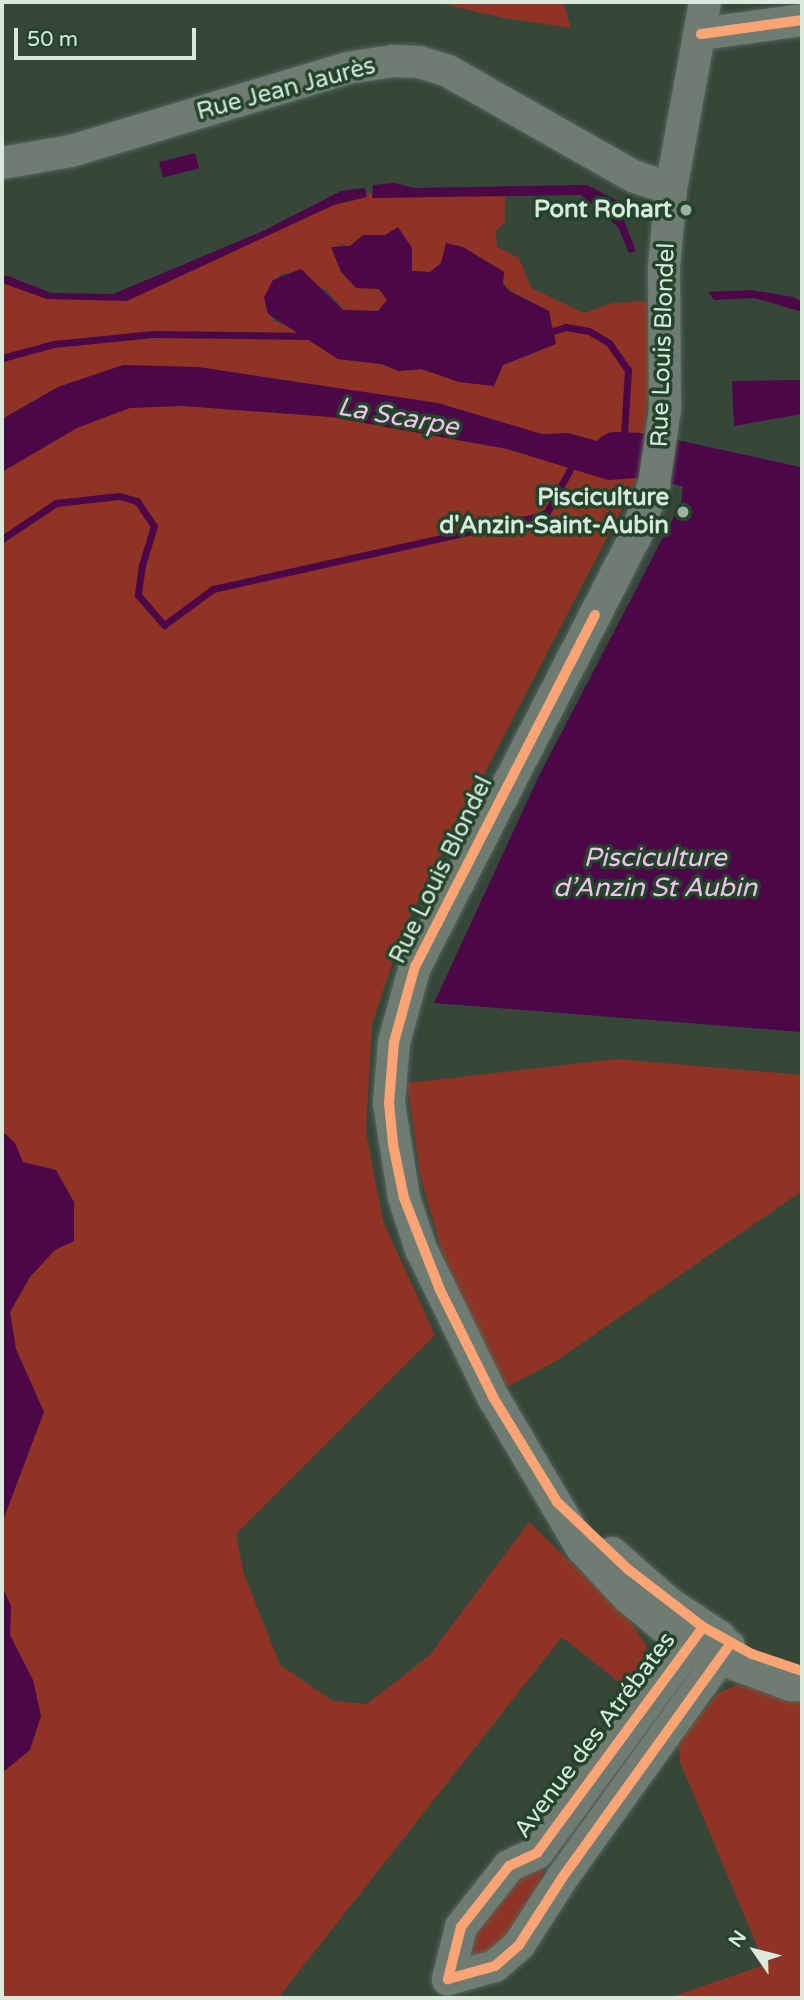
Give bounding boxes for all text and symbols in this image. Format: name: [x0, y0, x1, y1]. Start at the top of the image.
scale bar: [18, 14, 200, 58]
text: 50 m: [27, 27, 78, 52]
street label: Rue Jean Jaurès: [194, 51, 378, 127]
place label: Pont Rohart: [534, 196, 672, 224]
marker: Pont Rohart: [678, 202, 694, 218]
street label: Rue Louis Blondel: [645, 242, 681, 448]
water label: La Scarpe: [335, 391, 461, 443]
place label: Pisciculture d'Anzin-Saint-Aubin: [439, 484, 669, 540]
marker: Pisciculture d'Anzin-Saint-Aubin: [675, 504, 691, 520]
street label: Rue Louis Blondel: [383, 772, 499, 968]
water label: Pisciculture d’Anzin St Aubin: [553, 842, 757, 903]
street label: Avenue des Atrébates: [508, 1627, 682, 1843]
north arrow: [720, 1916, 790, 1986]
text: N: [724, 1926, 751, 1952]

